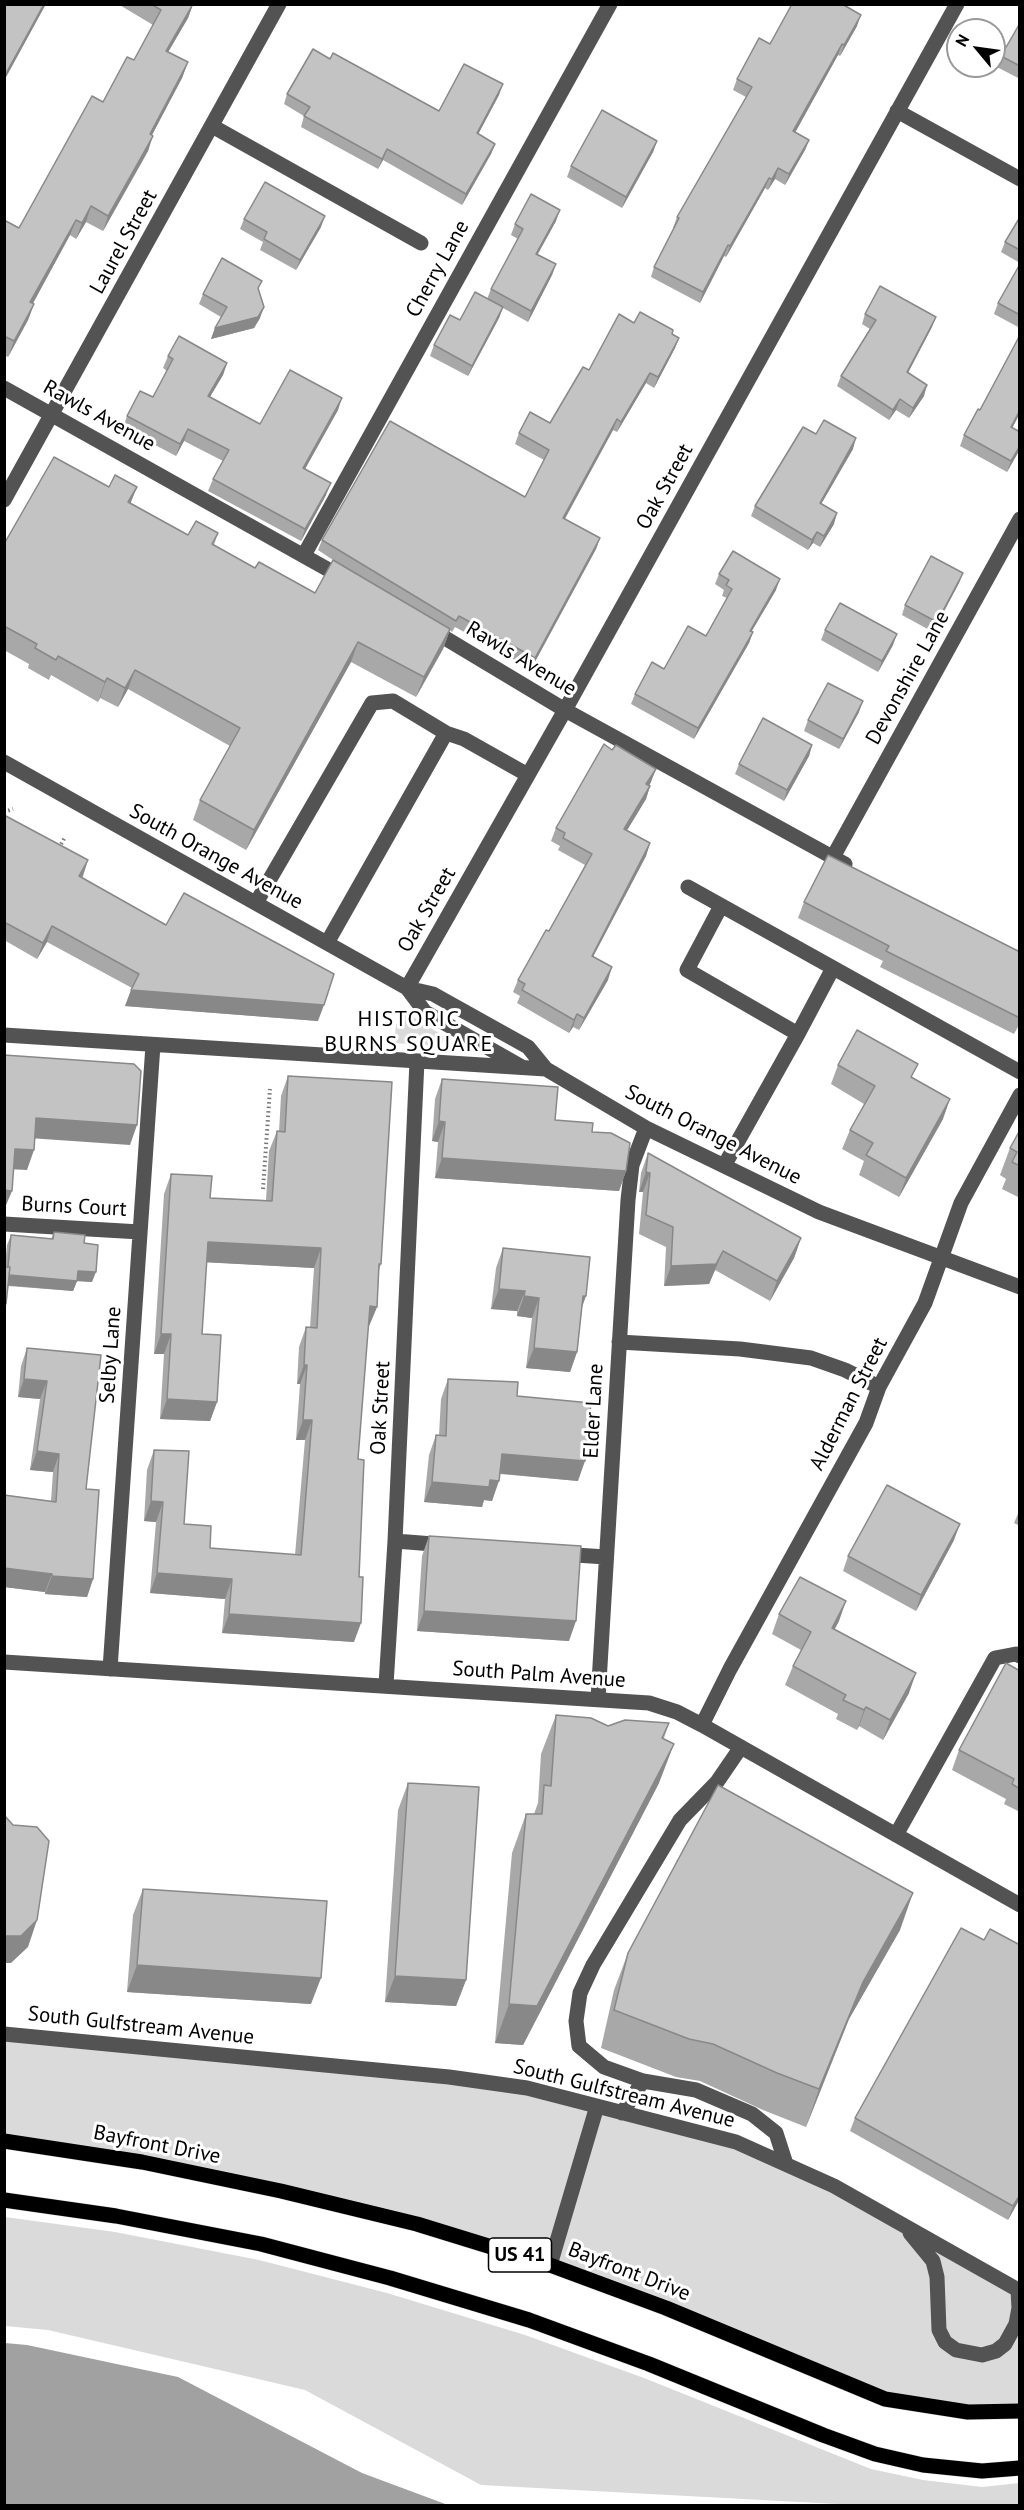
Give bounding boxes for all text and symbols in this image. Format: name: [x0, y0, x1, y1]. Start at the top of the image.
north arrow: [946, 18, 1006, 78]
text: N: [951, 31, 973, 50]
street label: Laurel Street: [85, 185, 163, 299]
street label: Cherry Lane: [401, 216, 475, 322]
street label: Rawls Avenue: [39, 375, 159, 457]
street label: Oak Street: [631, 440, 699, 534]
street label: Devonshire Lane: [861, 607, 955, 749]
street label: Rawls Avenue: [461, 616, 581, 702]
street label: South Orange Avenue: [125, 799, 307, 915]
street label: Oak Street: [393, 863, 461, 957]
district label: HISTORIC BURNS SQUARE: [324, 1007, 494, 1058]
street label: South Orange Avenue: [621, 1080, 805, 1190]
street label: Burns Court: [21, 1192, 127, 1222]
street label: Selby Lane: [95, 1306, 127, 1404]
street label: Alderman Street: [805, 1333, 893, 1475]
street label: Oak Street: [366, 1360, 396, 1456]
street label: Elder Lane: [579, 1363, 609, 1459]
street label: South Palm Avenue: [451, 1656, 627, 1694]
street label: South Gulfstream Avenue: [27, 2002, 255, 2050]
street label: South Gulfstream Avenue: [511, 2054, 737, 2134]
street label: Bayfront Drive: [91, 2120, 223, 2170]
street label: Bayfront Drive: [564, 2237, 694, 2307]
road number: US 41: [488, 2238, 552, 2272]

